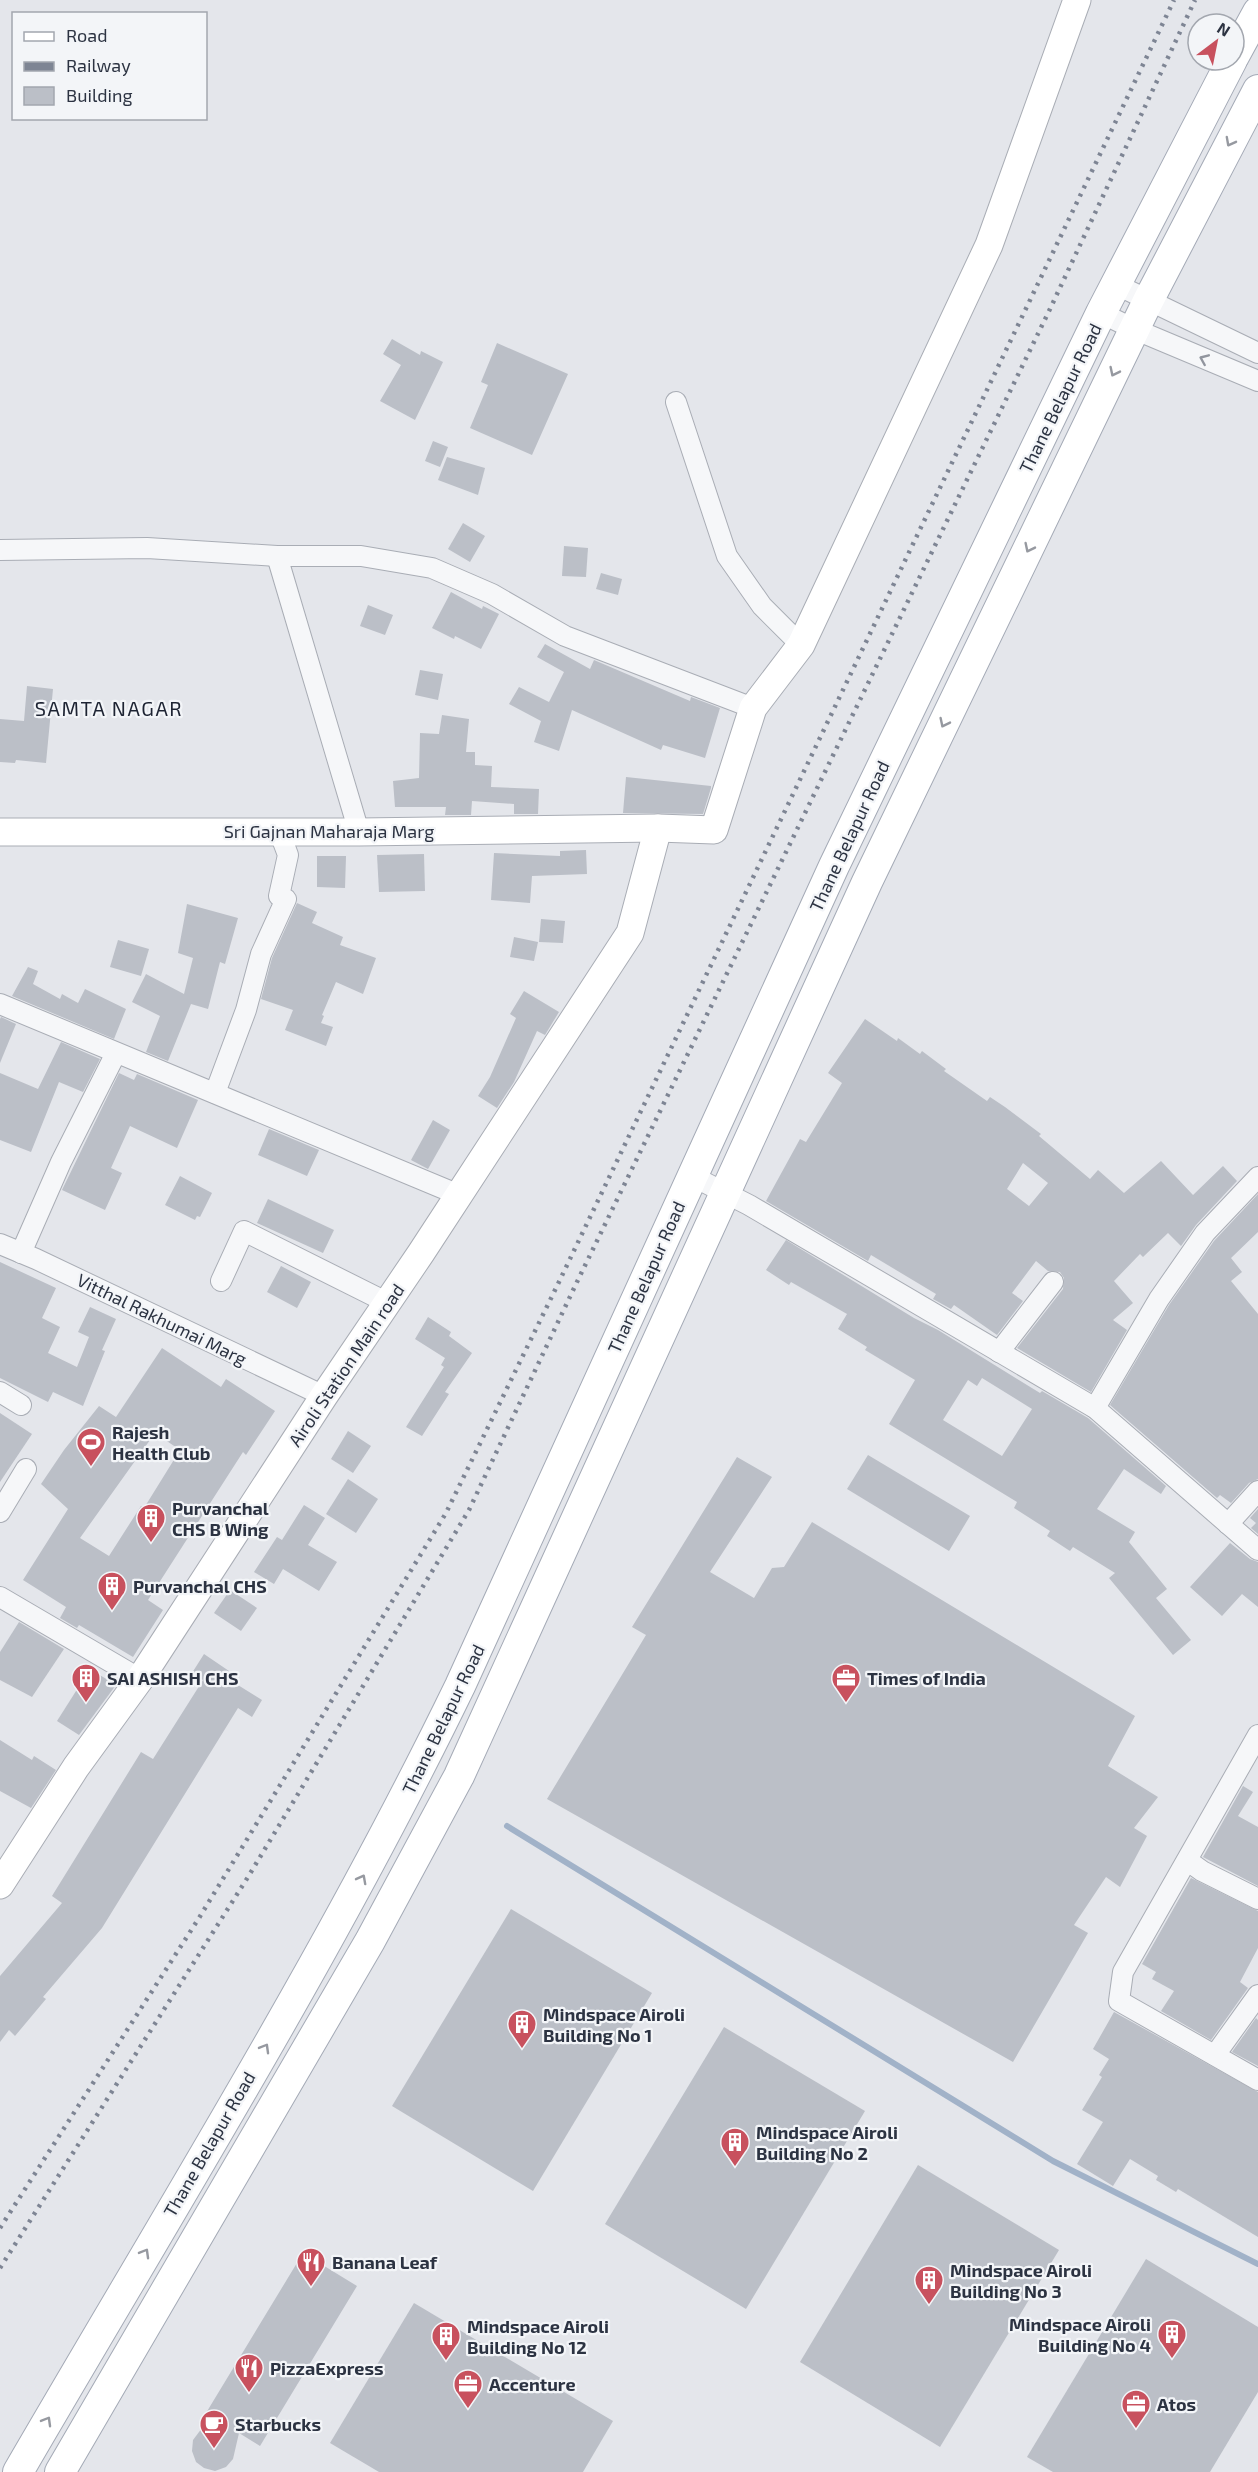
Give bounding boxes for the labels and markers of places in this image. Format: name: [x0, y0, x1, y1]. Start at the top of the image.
place label: Rajesh Health Club: [112, 1421, 210, 1464]
sports icon: Rajesh Health Club: [75, 1426, 107, 1468]
place label: Purvanchal CHS B Wing: [172, 1497, 269, 1540]
building icon: Purvanchal CHS B Wing: [135, 1502, 167, 1544]
building icon: Purvanchal CHS: [96, 1570, 128, 1612]
place label: Purvanchal CHS: [133, 1575, 267, 1597]
building icon: SAI ASHISH CHS: [70, 1662, 102, 1704]
office icon: Times of India: [830, 1662, 862, 1704]
place label: SAI ASHISH CHS: [107, 1667, 238, 1689]
place label: Times of India: [867, 1667, 986, 1689]
place label: Mindspace Airoli Building No 1: [543, 2003, 685, 2046]
building icon: Mindspace Airoli Building No 1: [506, 2008, 538, 2050]
place label: Mindspace Airoli Building No 2: [756, 2121, 898, 2164]
building icon: Mindspace Airoli Building No 2: [719, 2126, 751, 2168]
restaurant icon: Banana Leaf: [295, 2246, 327, 2288]
place label: Banana Leaf: [332, 2251, 438, 2273]
place label: Mindspace Airoli Building No 3: [950, 2259, 1092, 2302]
building icon: Mindspace Airoli Building No 3: [913, 2264, 945, 2306]
place label: Mindspace Airoli Building No 4: [1009, 2313, 1151, 2356]
place label: Mindspace Airoli Building No 12: [467, 2315, 609, 2358]
building icon: Mindspace Airoli Building No 4: [1156, 2318, 1188, 2360]
building icon: Mindspace Airoli Building No 12: [430, 2320, 462, 2362]
restaurant icon: PizzaExpress: [233, 2352, 265, 2394]
place label: PizzaExpress: [270, 2357, 384, 2379]
office icon: Accenture: [452, 2368, 484, 2410]
place label: Accenture: [489, 2373, 576, 2395]
office icon: Atos: [1120, 2388, 1152, 2430]
place label: Atos: [1157, 2393, 1196, 2415]
cafe icon: Starbucks: [198, 2408, 230, 2450]
place label: Starbucks: [235, 2413, 321, 2435]

